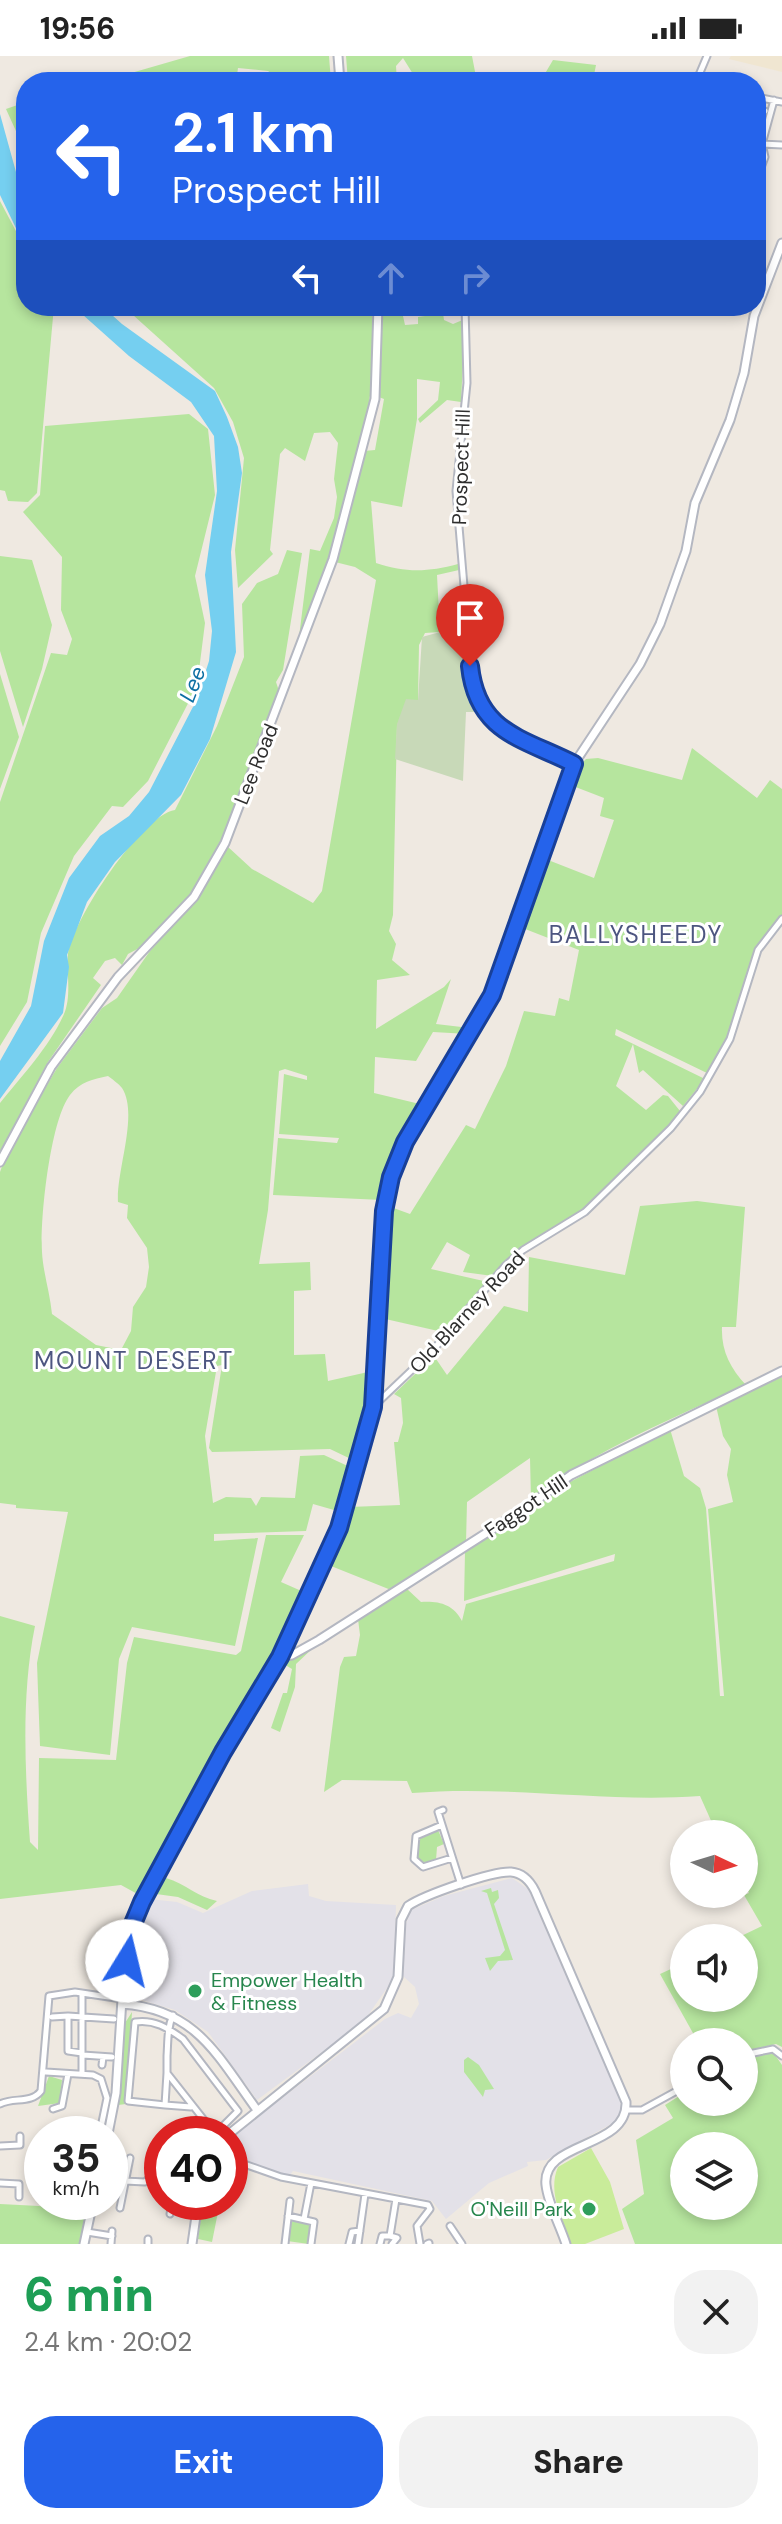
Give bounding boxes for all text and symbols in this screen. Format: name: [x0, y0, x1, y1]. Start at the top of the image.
text: 19:56: [40, 9, 115, 48]
text: 2.1 km: [172, 96, 335, 169]
icon: left: [40, 104, 144, 208]
text: Prospect Hill: [172, 167, 381, 214]
icon: left: [285, 256, 329, 300]
icon: ahead: [369, 256, 413, 300]
icon: right: [453, 256, 497, 300]
street label: Prospect Hill: [446, 409, 476, 525]
pin: [436, 584, 504, 666]
icon: arrive: [448, 596, 492, 640]
water label: Lee: [172, 662, 213, 706]
street label: Lee Road: [228, 720, 284, 808]
district label: BALLYSHEEDY: [549, 919, 723, 950]
street label: Old Blarney Road: [404, 1245, 530, 1379]
district label: MOUNT DESERT: [34, 1345, 234, 1376]
street label: Faggot Hill: [479, 1469, 573, 1543]
north arrow: [670, 1820, 758, 1908]
map controls: [670, 1820, 758, 2220]
position arrow: [85, 1919, 169, 2003]
button: sound: [670, 1924, 758, 2012]
place label: Empower Health & Fitness: [211, 1967, 363, 2016]
marker: Empower Health & Fitness: [186, 1982, 204, 2000]
button: search: [670, 2028, 758, 2116]
speed limit sign: 40: [144, 2116, 248, 2220]
text: 35: [52, 2132, 101, 2184]
button: layers: [670, 2132, 758, 2220]
text: km/h: [52, 2175, 100, 2201]
place label: O'Neill Park: [471, 2196, 573, 2222]
marker: O'Neill Park: [580, 2200, 598, 2218]
text: 6 min: [24, 2263, 154, 2326]
button: close: [674, 2270, 758, 2354]
text: 2.4 km · 20:02: [24, 2325, 192, 2359]
button: Exit: [24, 2416, 383, 2508]
button: Share: [399, 2416, 758, 2508]

